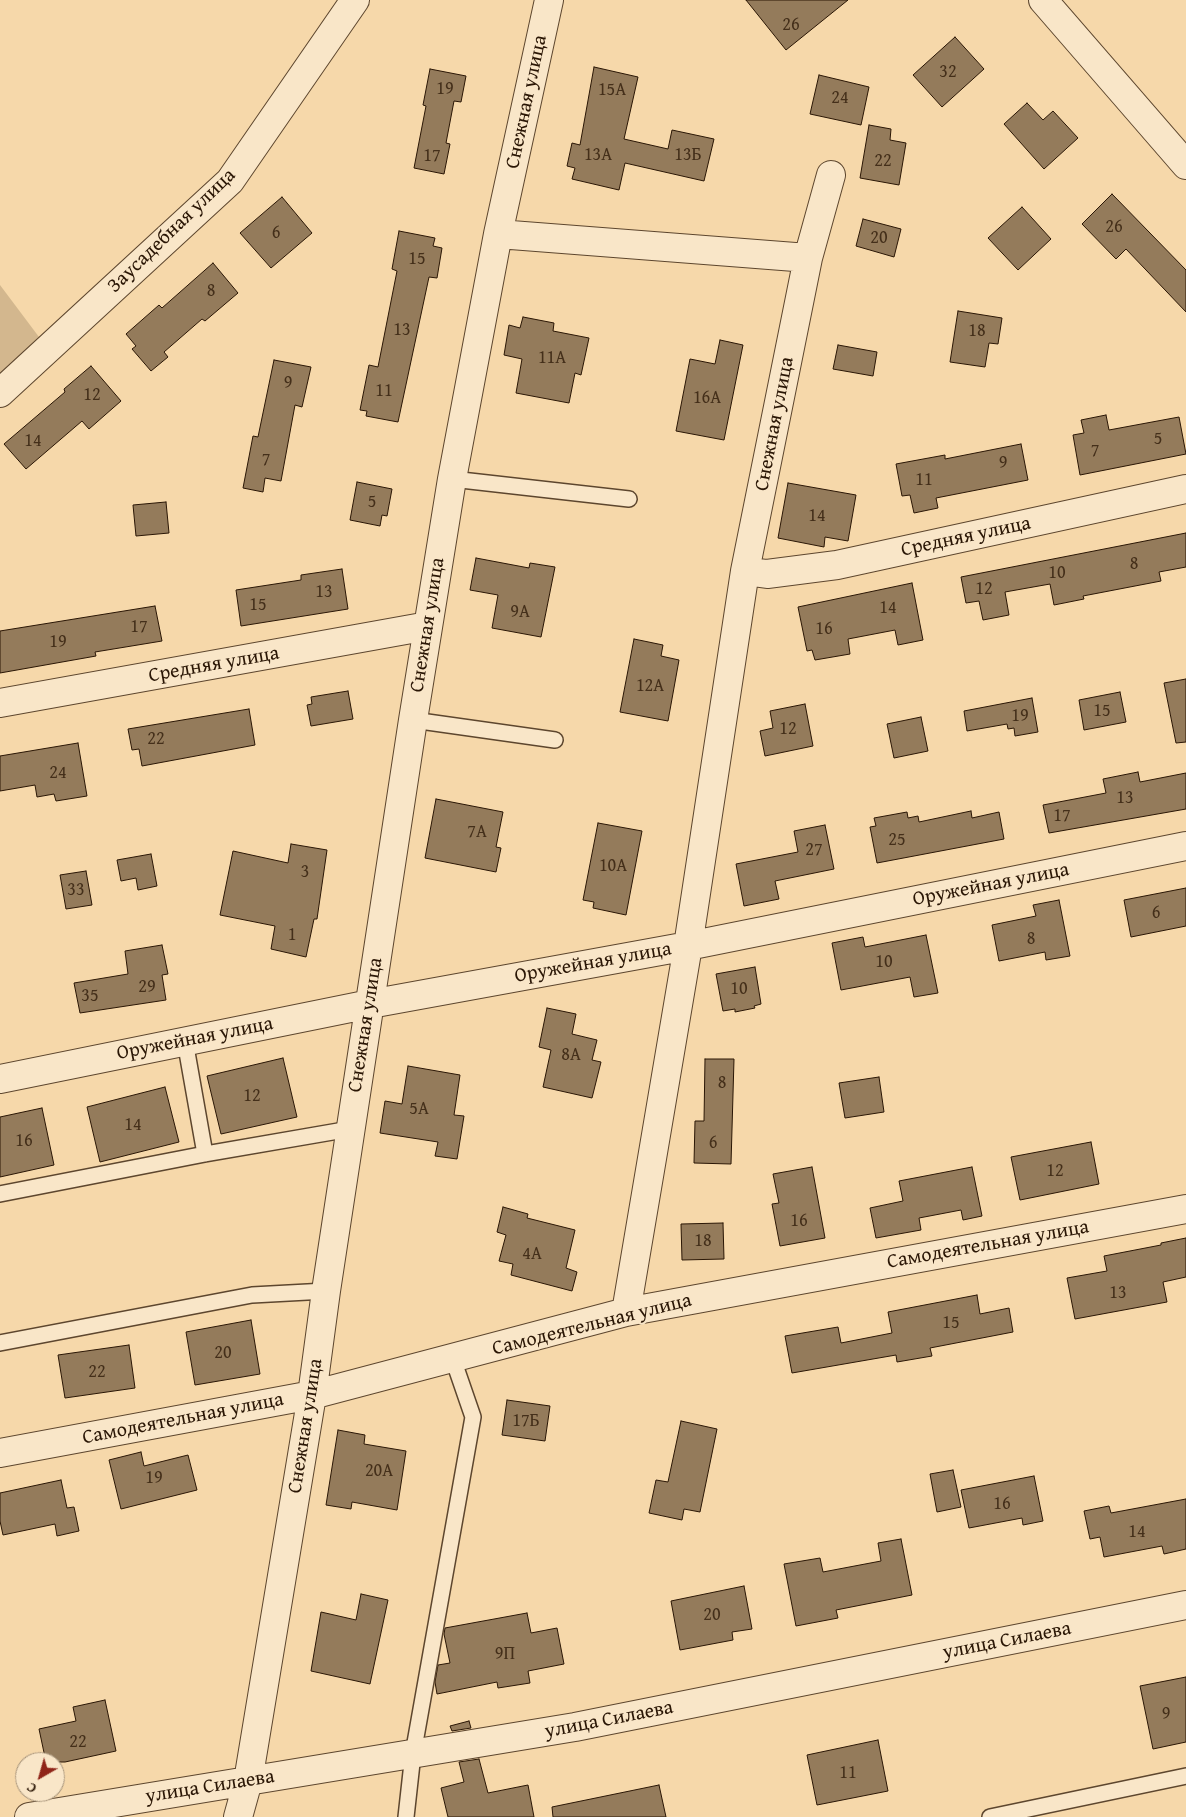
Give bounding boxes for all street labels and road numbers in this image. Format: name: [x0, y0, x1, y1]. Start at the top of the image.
street label: Снежная улица: [501, 33, 553, 171]
street label: Заусадебная улица: [103, 164, 241, 298]
street label: Снежная улица: [750, 355, 800, 493]
street label: Средняя улица: [899, 512, 1033, 562]
street label: Снежная улица: [405, 556, 451, 694]
street label: Средняя улица: [147, 642, 281, 688]
street label: Оружейная улица: [911, 858, 1071, 912]
street label: Оружейная улица: [513, 937, 673, 989]
street label: Снежная улица: [343, 956, 389, 1094]
street label: Оружейная улица: [115, 1012, 275, 1066]
street label: Самодеятельная улица: [885, 1215, 1091, 1275]
street label: Самодеятельная улица: [490, 1289, 694, 1361]
street label: Снежная улица: [283, 1357, 329, 1495]
street label: Самодеятельная улица: [80, 1388, 286, 1450]
street label: улица Силаева: [941, 1617, 1073, 1665]
street label: улица Силаева: [543, 1696, 675, 1744]
street label: улица Силаева: [144, 1765, 276, 1809]

